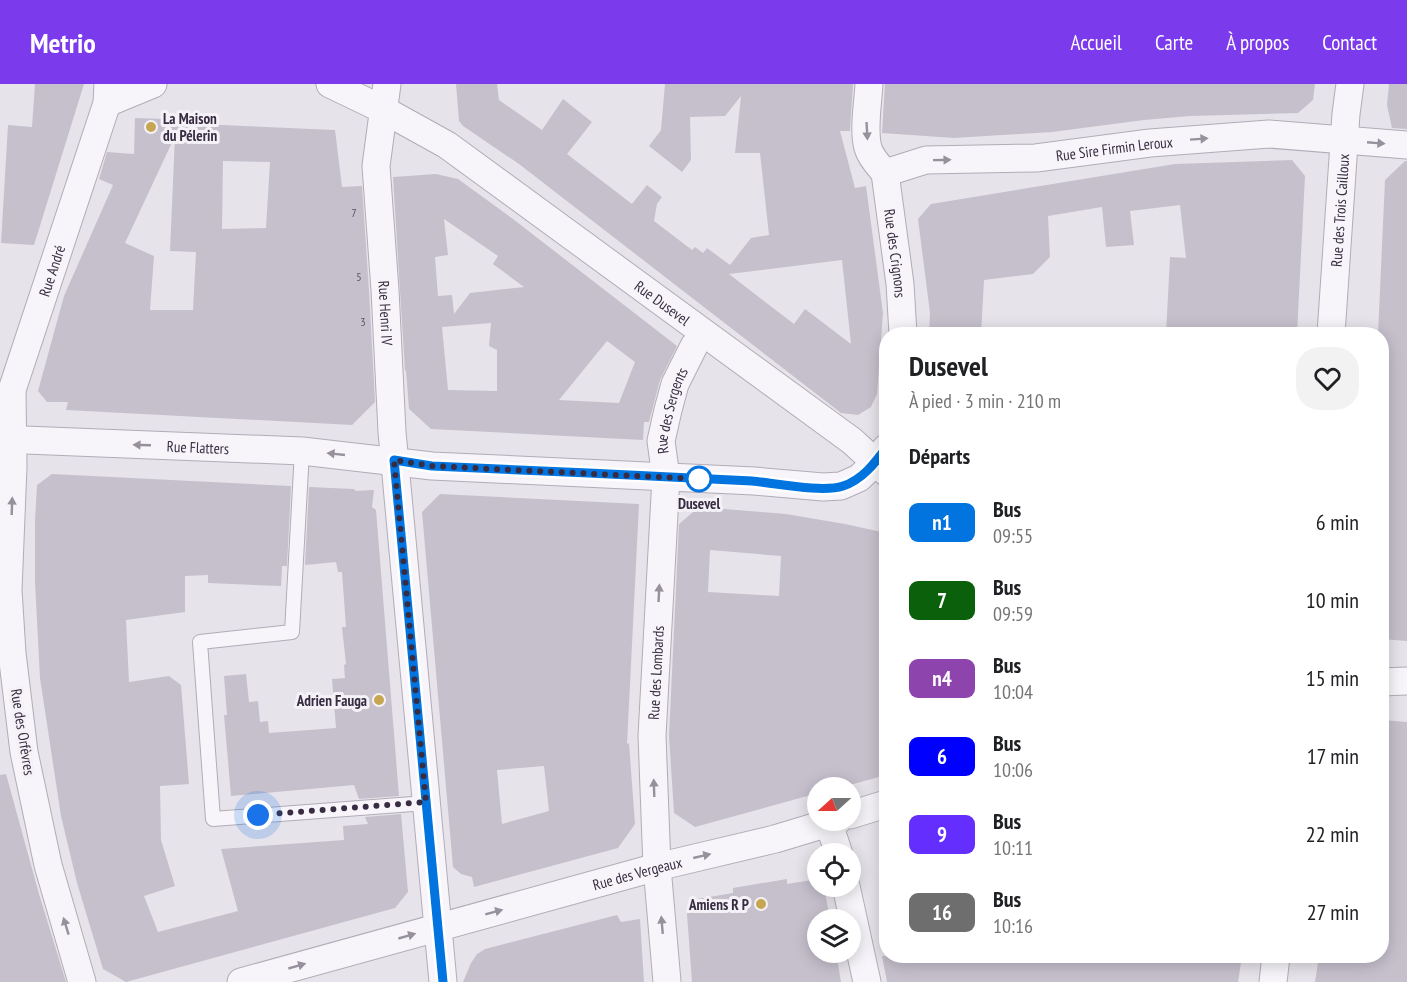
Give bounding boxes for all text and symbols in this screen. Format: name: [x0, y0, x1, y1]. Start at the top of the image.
text: Metrio: [30, 24, 96, 61]
text: Accueil: [1070, 29, 1122, 56]
text: Carte: [1155, 29, 1193, 56]
text: À propos: [1226, 29, 1289, 56]
text: Contact: [1322, 29, 1377, 56]
place label: La Maison du Pélerin: [163, 109, 217, 145]
marker: La Maison du Pélerin: [144, 120, 158, 134]
one-way arrow: [863, 122, 872, 141]
street label: Rue Sire Firmin Leroux: [1055, 132, 1174, 165]
one-way arrow: [1189, 134, 1208, 144]
one-way arrow: [1366, 138, 1385, 148]
street label: Rue des Trois Cailloux: [1326, 153, 1353, 268]
one-way arrow: [932, 155, 951, 165]
house number: 7: [351, 205, 357, 220]
street label: Rue des Crignons: [880, 208, 910, 298]
street label: Rue André: [34, 242, 69, 299]
house number: 5: [356, 269, 362, 284]
street label: Rue Dusevel: [631, 276, 694, 329]
street label: Rue Henri IV: [375, 280, 397, 346]
house number: 3: [360, 314, 366, 329]
text: Dusevel: [909, 347, 988, 384]
button: heart: [1296, 347, 1359, 410]
street label: Rue des Sergents: [651, 364, 691, 455]
text: À pied · 3 min · 210 m: [909, 388, 1061, 414]
street label: Rue Flatters: [166, 436, 229, 458]
one-way arrow: [132, 440, 151, 449]
text: Départs: [909, 442, 970, 470]
one-way arrow: [327, 449, 346, 459]
marker: Dusevel: [686, 466, 712, 492]
place label: Dusevel: [678, 494, 720, 513]
text: Bus: [993, 495, 1021, 523]
one-way arrow: [7, 496, 16, 515]
text: 6 min: [1316, 508, 1359, 536]
text: n1: [932, 509, 952, 536]
text: 09:55: [993, 523, 1033, 549]
text: Bus: [993, 573, 1021, 601]
one-way arrow: [655, 583, 664, 602]
text: 10 min: [1306, 586, 1359, 614]
text: 7: [937, 587, 947, 614]
text: 09:59: [993, 601, 1033, 627]
street label: Rue des Lombards: [643, 625, 667, 720]
text: Bus: [993, 651, 1021, 679]
text: 15 min: [1306, 664, 1359, 692]
text: n4: [932, 665, 952, 692]
text: 10:04: [993, 679, 1033, 705]
street label: Rue des Orfèvres: [7, 687, 39, 777]
place label: Adrien Fauga: [296, 691, 367, 710]
marker: Adrien Fauga: [372, 693, 386, 707]
text: Bus: [993, 729, 1021, 757]
text: 17 min: [1307, 742, 1359, 770]
text: 6: [937, 743, 947, 770]
text: 10:06: [993, 757, 1033, 783]
north arrow: [807, 777, 861, 831]
map controls: [807, 777, 861, 963]
one-way arrow: [649, 778, 658, 797]
your location: [243, 800, 273, 830]
text: Bus: [993, 807, 1021, 835]
text: 22 min: [1306, 820, 1359, 848]
text: 9: [937, 821, 947, 848]
text: 10:11: [993, 835, 1033, 861]
button: locate: [807, 843, 861, 897]
one-way arrow: [693, 851, 711, 861]
street label: Rue des Vergeaux: [590, 852, 684, 894]
text: Bus: [993, 885, 1021, 913]
place label: Amiens R P: [688, 895, 749, 914]
marker: Amiens R P: [754, 897, 768, 911]
text: 27 min: [1307, 898, 1359, 926]
text: 16: [932, 899, 952, 926]
one-way arrow: [485, 907, 503, 916]
button: layers: [807, 909, 861, 963]
text: 10:16: [993, 913, 1033, 939]
one-way arrow: [657, 915, 667, 934]
one-way arrow: [61, 917, 70, 935]
one-way arrow: [398, 931, 416, 940]
one-way arrow: [288, 961, 306, 971]

